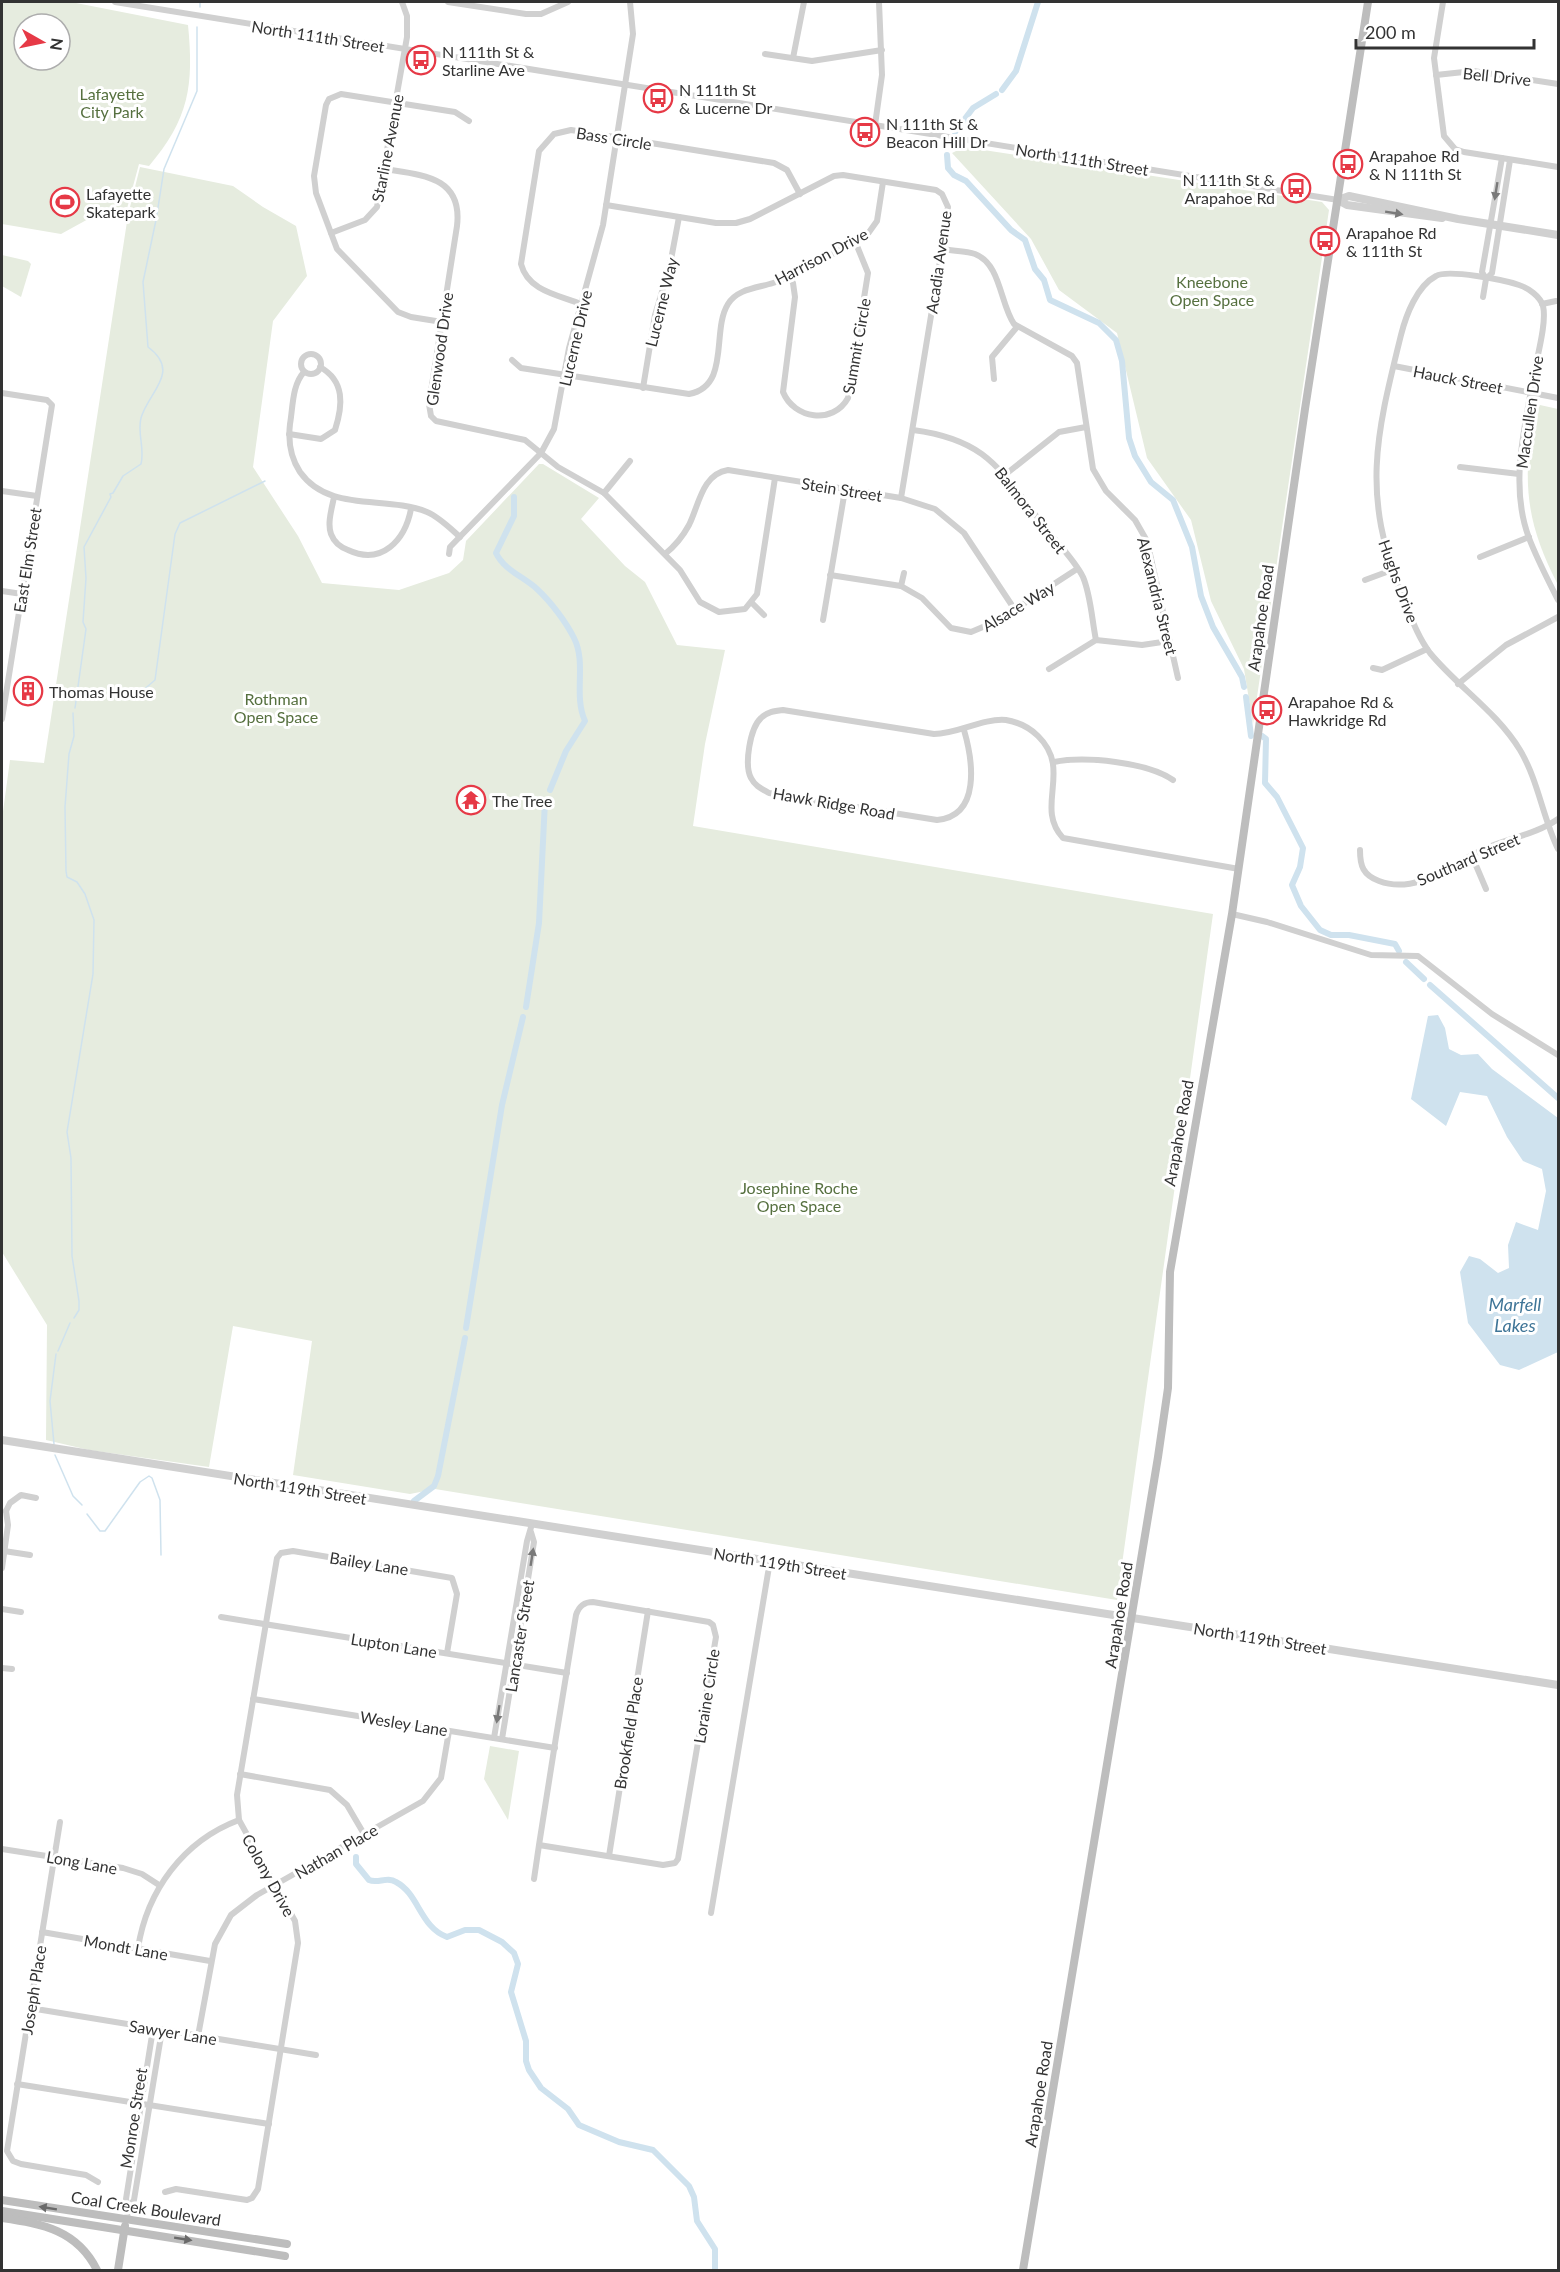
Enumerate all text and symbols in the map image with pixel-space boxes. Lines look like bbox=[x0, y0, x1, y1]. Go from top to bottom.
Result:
north arrow bbox=[12, 12, 72, 72]
scale bar bbox=[1356, 12, 1534, 50]
street label: North 111th Street bbox=[250, 16, 386, 56]
text: 200 m bbox=[1365, 21, 1416, 43]
text: N bbox=[47, 37, 68, 52]
place label: N 111th St & Starline Ave bbox=[442, 42, 535, 79]
bus stop icon: N 111th St & Starline Ave bbox=[405, 44, 437, 76]
street label: Bell Drive bbox=[1462, 63, 1532, 89]
place label: N 111th St & Lucerne Dr bbox=[679, 80, 772, 117]
bus stop icon: N 111th St & Lucerne Dr bbox=[642, 82, 674, 114]
park label: Lafayette City Park bbox=[79, 84, 145, 121]
street label: Starline Avenue bbox=[367, 93, 407, 203]
place label: N 111th St & Beacon Hill Dr bbox=[886, 114, 988, 151]
bus stop icon: N 111th St & Beacon Hill Dr bbox=[849, 116, 881, 148]
street label: Bass Circle bbox=[575, 123, 653, 153]
street label: North 111th Street bbox=[1014, 139, 1150, 179]
place label: Arapahoe Rd & N 111th St bbox=[1369, 146, 1462, 183]
bus stop icon: Arapahoe Rd & N 111th St bbox=[1332, 148, 1364, 180]
place label: N 111th St & Arapahoe Rd bbox=[1183, 170, 1276, 207]
bus stop icon: N 111th St & Arapahoe Rd bbox=[1280, 172, 1312, 204]
one-way arrow bbox=[1492, 182, 1501, 201]
place label: Lafayette Skatepark bbox=[86, 184, 156, 221]
sports icon: Lafayette Skatepark bbox=[49, 186, 81, 218]
street label: Acadia Avenue bbox=[921, 209, 955, 315]
one-way arrow bbox=[1385, 209, 1404, 218]
place label: Arapahoe Rd & 111th St bbox=[1346, 223, 1436, 260]
street label: Harrison Drive bbox=[771, 224, 871, 288]
bus stop icon: Arapahoe Rd & 111th St bbox=[1309, 225, 1341, 257]
street label: Lucerne Way bbox=[641, 255, 681, 349]
park label: Kneebone Open Space bbox=[1170, 272, 1254, 309]
street label: Lucerne Drive bbox=[555, 288, 595, 388]
street label: Glenwood Drive bbox=[422, 291, 456, 407]
street label: Summit Circle bbox=[838, 296, 874, 396]
street label: Maccullen Drive bbox=[1512, 354, 1546, 470]
street label: Hauck Street bbox=[1412, 361, 1505, 397]
street label: Balmora Street bbox=[991, 463, 1071, 557]
street label: Stein Street bbox=[800, 473, 884, 505]
street label: East Elm Street bbox=[9, 506, 45, 614]
street label: Alexandria Street bbox=[1134, 535, 1182, 657]
street label: Hughs Drive bbox=[1375, 537, 1423, 625]
street label: Arapahoe Road bbox=[1243, 563, 1277, 673]
street label: Alsace Way bbox=[978, 577, 1058, 635]
building icon: Thomas House bbox=[12, 675, 44, 707]
place label: Thomas House bbox=[49, 682, 154, 701]
park label: Rothman Open Space bbox=[234, 689, 318, 726]
place label: Arapahoe Rd & Hawkridge Rd bbox=[1288, 692, 1395, 729]
bus stop icon: Arapahoe Rd & Hawkridge Rd bbox=[1251, 694, 1283, 726]
street label: Hawk Ridge Road bbox=[771, 783, 897, 823]
temple icon: The Tree bbox=[455, 784, 487, 816]
place label: The Tree bbox=[492, 791, 552, 810]
street label: Southard Street bbox=[1414, 829, 1523, 889]
street label: Arapahoe Road bbox=[1159, 1078, 1197, 1188]
park label: Josephine Roche Open Space bbox=[740, 1178, 858, 1215]
water label: Marfell Lakes bbox=[1489, 1293, 1541, 1336]
street label: North 119th Street bbox=[232, 1468, 368, 1508]
street label: North 119th Street bbox=[712, 1543, 848, 1583]
street label: Bailey Lane bbox=[328, 1547, 410, 1579]
one-way arrow bbox=[528, 1547, 537, 1566]
street label: Arapahoe Road bbox=[1100, 1560, 1136, 1670]
street label: Lancaster Street bbox=[501, 1578, 537, 1694]
street label: North 119th Street bbox=[1192, 1618, 1328, 1658]
street label: Lupton Lane bbox=[350, 1629, 438, 1661]
street label: Loraine Circle bbox=[689, 1647, 723, 1745]
street label: Brookfield Place bbox=[610, 1675, 646, 1791]
one-way arrow bbox=[494, 1704, 503, 1723]
street label: Wesley Lane bbox=[359, 1707, 449, 1739]
street label: Nathan Place bbox=[291, 1820, 381, 1882]
street label: Colony Drive bbox=[239, 1830, 299, 1920]
street label: Long Lane bbox=[45, 1846, 119, 1878]
street label: Mondt Lane bbox=[83, 1930, 169, 1964]
street label: Joseph Place bbox=[17, 1944, 49, 2036]
street label: Sawyer Lane bbox=[128, 2016, 218, 2048]
street label: Arapahoe Road bbox=[1020, 2039, 1056, 2149]
street label: Monroe Street bbox=[116, 2066, 150, 2170]
street label: Coal Creek Boulevard bbox=[70, 2187, 222, 2229]
one-way arrow bbox=[38, 2203, 57, 2212]
one-way arrow bbox=[173, 2235, 192, 2244]

